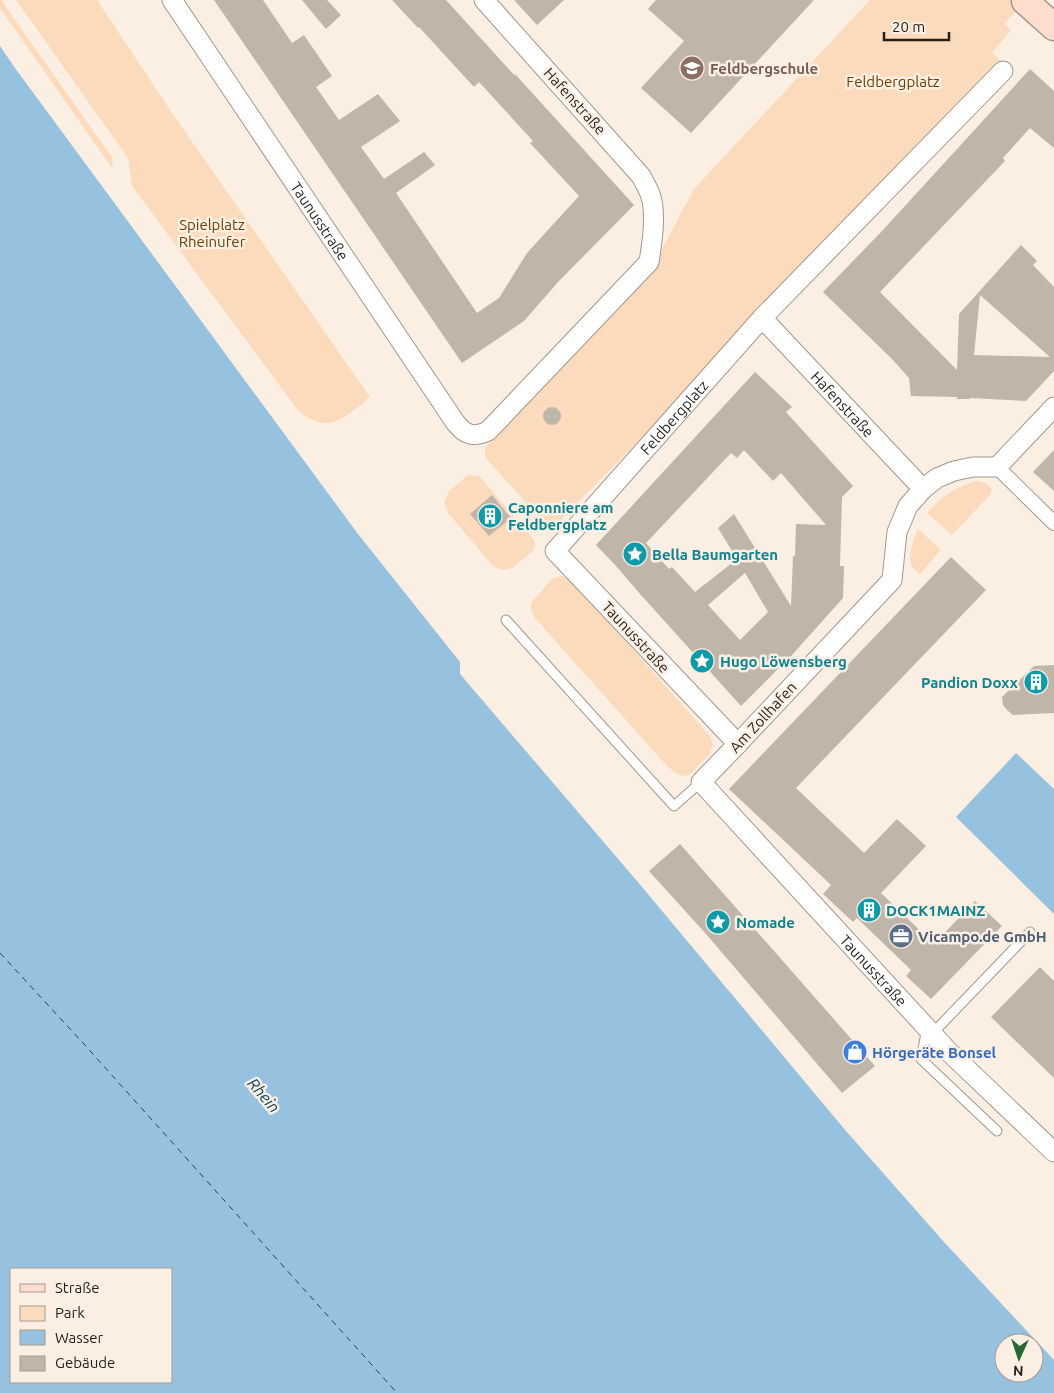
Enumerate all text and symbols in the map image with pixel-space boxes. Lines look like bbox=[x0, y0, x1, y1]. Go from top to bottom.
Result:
scale bar bbox=[884, 10, 949, 42]
text: 20 m bbox=[892, 18, 925, 35]
school or university icon: Feldbergschule bbox=[679, 55, 705, 81]
place label: Feldbergschule bbox=[710, 60, 818, 77]
street label: Hafenstraße bbox=[541, 64, 609, 138]
park label: Feldbergplatz bbox=[846, 73, 940, 90]
street label: Taunusstraße bbox=[288, 178, 353, 263]
park label: Spielplatz Rheinufer bbox=[179, 216, 246, 250]
street label: Hafenstraße bbox=[808, 368, 878, 440]
street label: Feldbergplatz bbox=[636, 376, 711, 458]
place label: Caponniere am Feldbergplatz bbox=[508, 499, 614, 533]
building icon: Caponniere am Feldbergplatz bbox=[477, 503, 503, 529]
place icon: Bella Baumgarten bbox=[622, 541, 648, 567]
place label: Bella Baumgarten bbox=[652, 546, 778, 563]
street label: Taunusstraße bbox=[599, 598, 673, 676]
place icon: Hugo Löwensberg bbox=[689, 648, 715, 674]
place label: Hugo Löwensberg bbox=[720, 653, 847, 670]
building icon: Pandion Doxx bbox=[1023, 669, 1049, 695]
place label: Pandion Doxx bbox=[921, 674, 1018, 691]
street label: Am Zollhafen bbox=[726, 678, 800, 756]
building icon: DOCK1MAINZ bbox=[856, 897, 882, 923]
place label: DOCK1MAINZ bbox=[886, 902, 985, 919]
place icon: Nomade bbox=[705, 909, 731, 935]
place label: Nomade bbox=[736, 914, 795, 931]
office icon: Vicampo.de GmbH bbox=[888, 923, 914, 949]
place label: Vicampo.de GmbH bbox=[918, 928, 1047, 945]
street label: Taunusstraße bbox=[837, 931, 911, 1009]
shop icon: Hörgeräte Bonsel bbox=[842, 1039, 868, 1065]
place label: Hörgeräte Bonsel bbox=[872, 1044, 997, 1061]
water label: Rhein bbox=[244, 1074, 284, 1116]
legend bbox=[10, 1268, 172, 1383]
text: Straße bbox=[55, 1279, 99, 1296]
text: Park bbox=[55, 1304, 85, 1321]
text: Wasser bbox=[55, 1329, 104, 1346]
north arrow bbox=[994, 1333, 1044, 1383]
text: Gebäude bbox=[55, 1354, 115, 1371]
text: N bbox=[1013, 1363, 1024, 1379]

